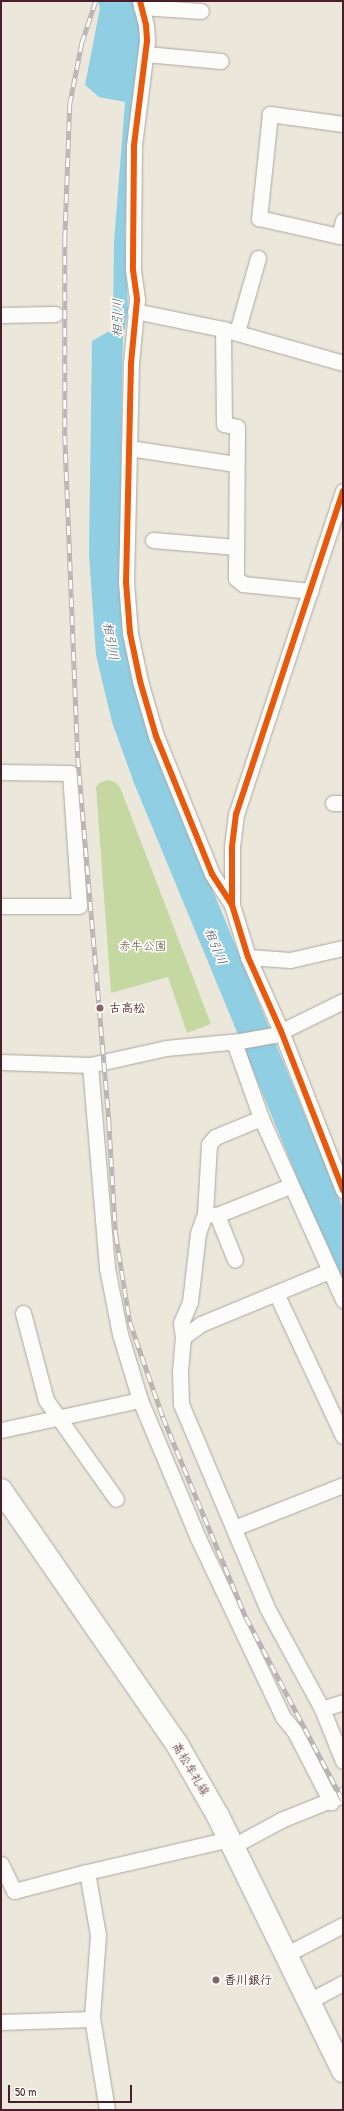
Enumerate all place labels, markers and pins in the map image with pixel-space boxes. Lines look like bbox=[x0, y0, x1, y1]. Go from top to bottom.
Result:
place label: 古高松 bbox=[109, 1001, 145, 1015]
marker: 古高松 bbox=[94, 1002, 106, 1014]
place label: 香川銀行 bbox=[224, 1973, 272, 1987]
marker: 香川銀行 bbox=[211, 1975, 221, 1985]

